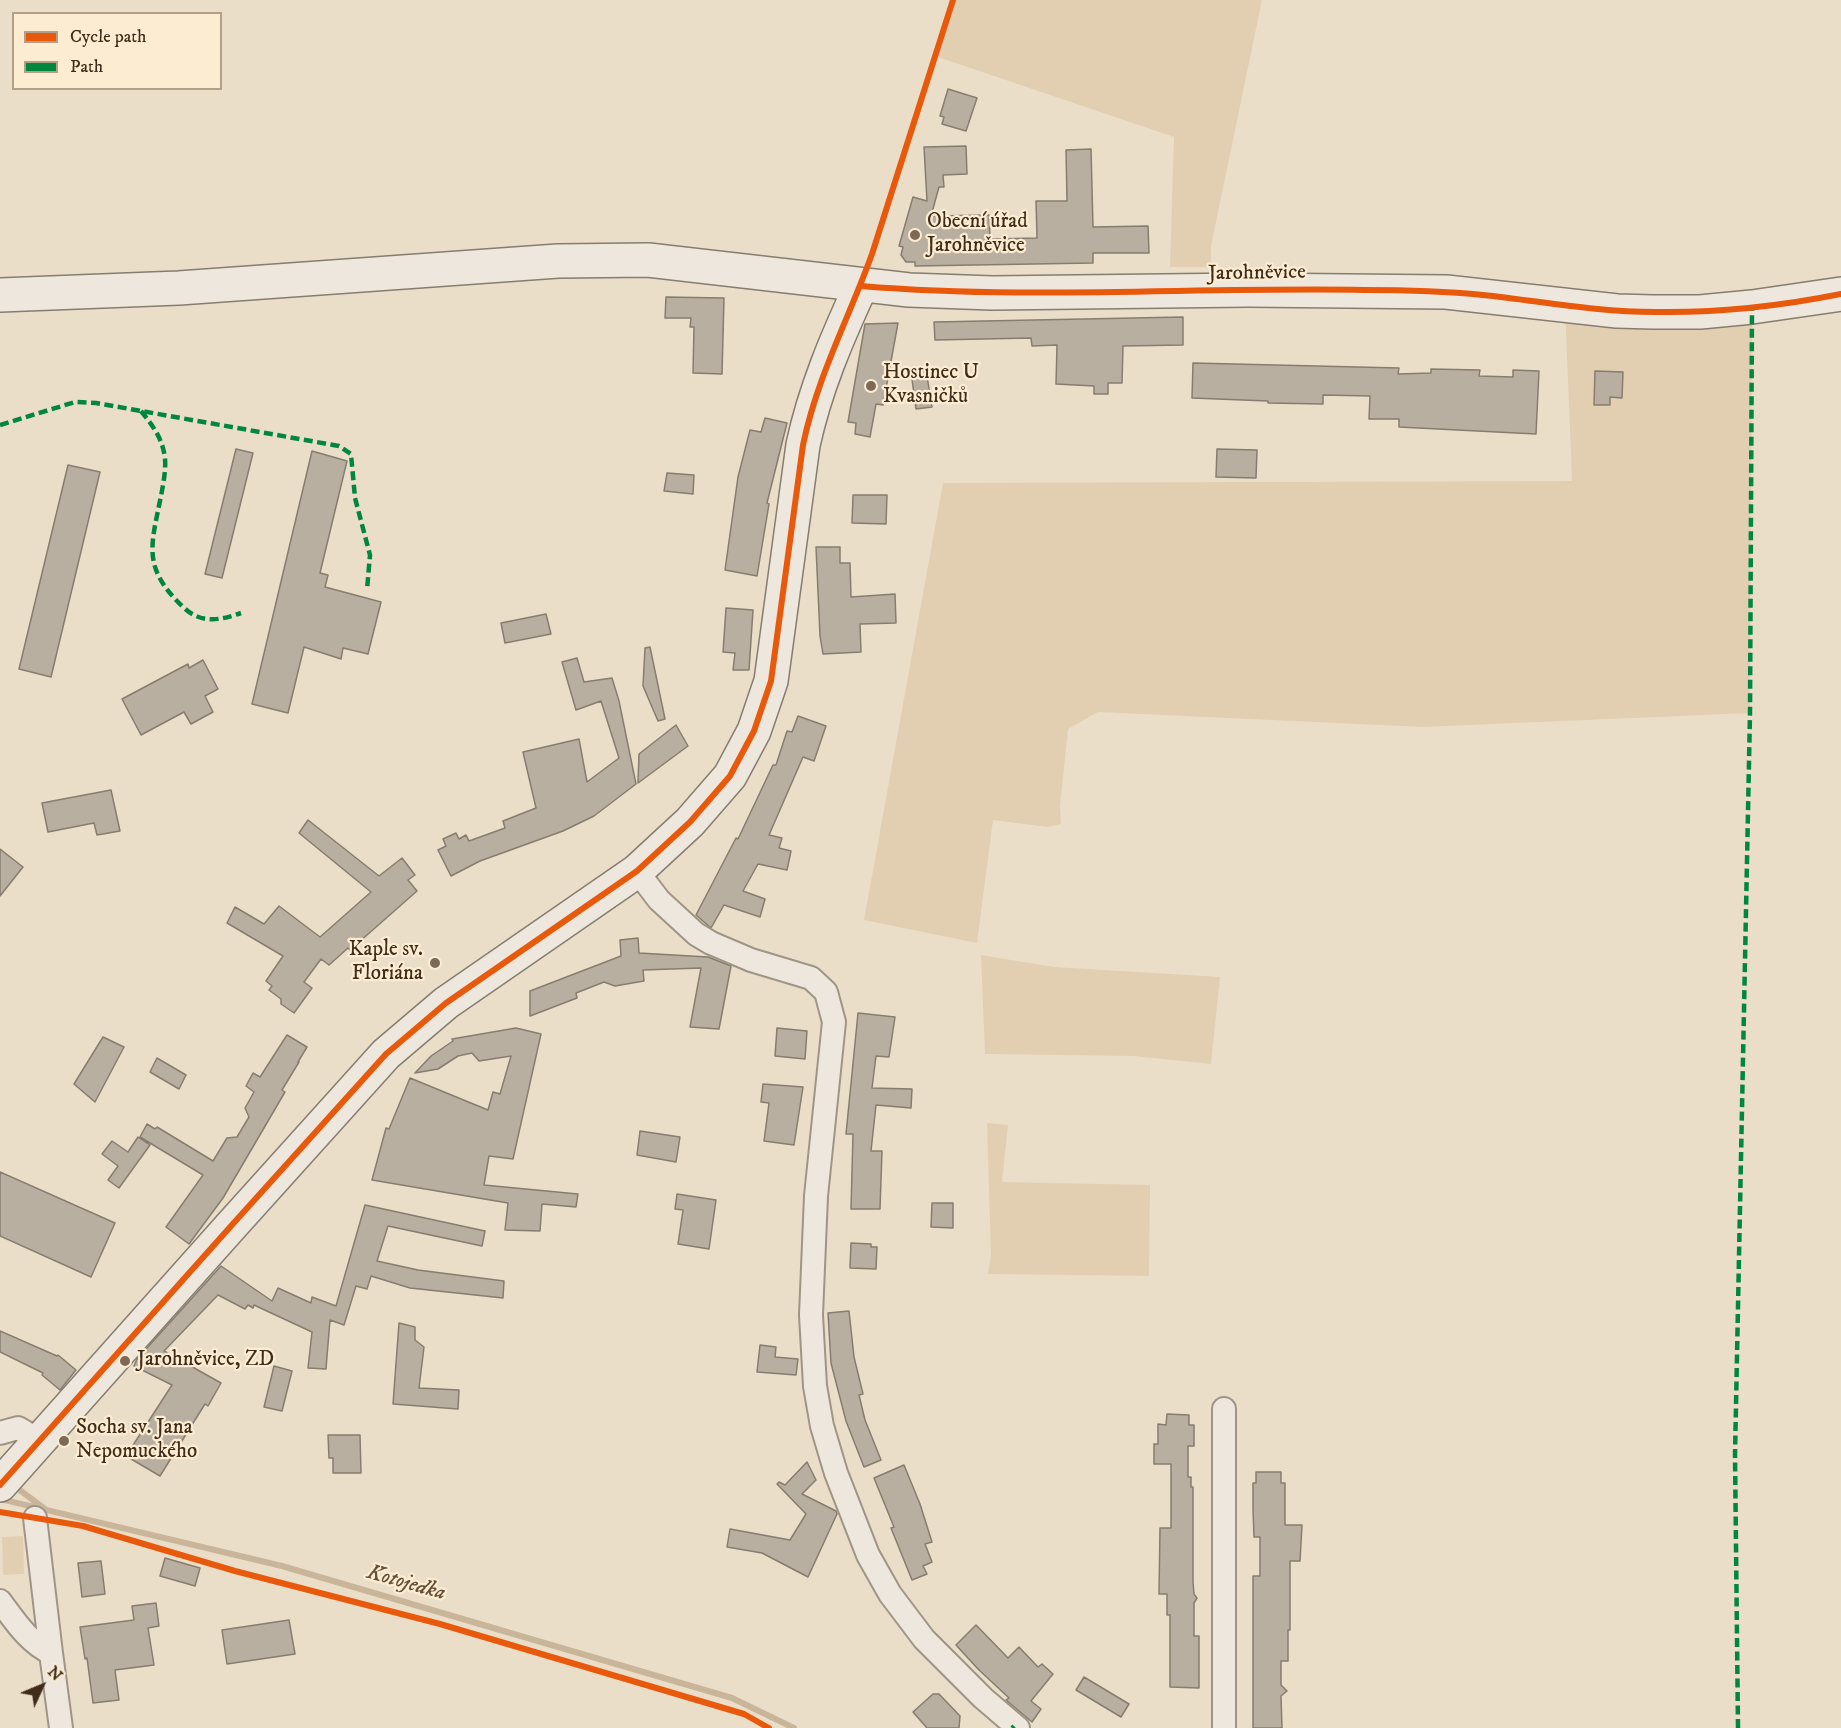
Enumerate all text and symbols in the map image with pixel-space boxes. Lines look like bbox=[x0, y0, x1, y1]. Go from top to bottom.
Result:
legend bbox=[12, 12, 222, 90]
text: Cycle path bbox=[70, 26, 147, 48]
text: Path bbox=[70, 56, 103, 78]
place label: Obecní úřad Jarohněvice bbox=[927, 210, 1028, 260]
marker: Obecní úřad Jarohněvice bbox=[908, 228, 922, 242]
street label: Jarohněvice bbox=[1208, 261, 1306, 287]
place label: Hostinec U Kvasničků bbox=[883, 361, 979, 411]
marker: Hostinec U Kvasničků bbox=[864, 379, 878, 393]
place label: Kaple sv. Floriána bbox=[349, 938, 423, 988]
marker: Kaple sv. Floriána bbox=[428, 956, 442, 970]
place label: Jarohněvice, ZD bbox=[137, 1348, 274, 1374]
marker: Jarohněvice, ZD bbox=[118, 1354, 132, 1368]
place label: Socha sv. Jana Nepomuckého bbox=[76, 1416, 197, 1466]
marker: Socha sv. Jana Nepomuckého bbox=[57, 1434, 71, 1448]
water label: Kotojedka bbox=[364, 1560, 448, 1608]
north arrow bbox=[12, 1656, 72, 1716]
text: N bbox=[43, 1662, 67, 1685]

